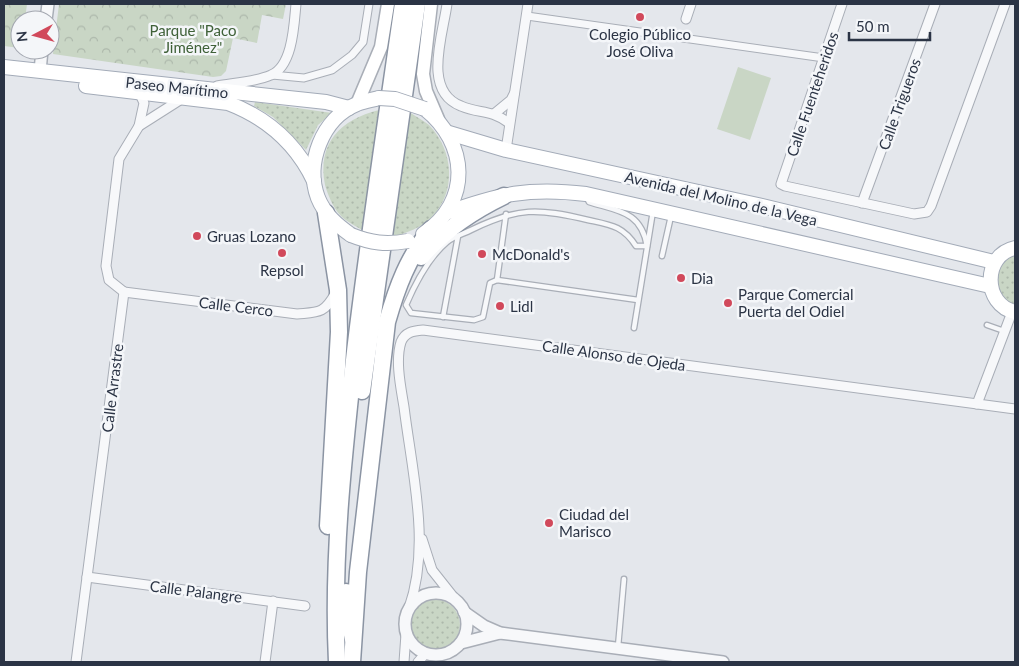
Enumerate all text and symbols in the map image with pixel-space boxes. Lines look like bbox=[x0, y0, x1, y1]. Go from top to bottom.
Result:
north arrow bbox=[10, 10, 60, 60]
scale bar bbox=[849, 10, 930, 42]
marker: Colegio Público José Oliva bbox=[634, 11, 646, 23]
text: 50 m bbox=[856, 17, 890, 35]
park label: Parque "Paco Jiménez" bbox=[149, 21, 237, 56]
place label: Colegio Público José Oliva bbox=[589, 25, 691, 60]
street label: Calle Fuenteheridos bbox=[782, 29, 842, 159]
text: N bbox=[13, 30, 31, 43]
street label: Calle Trigueros bbox=[874, 56, 924, 152]
street label: Paseo Marítimo bbox=[125, 73, 229, 101]
street label: Avenida del Molino de la Vega bbox=[623, 167, 819, 229]
place label: Gruas Lozano bbox=[207, 227, 296, 245]
marker: Gruas Lozano bbox=[191, 230, 203, 242]
place label: McDonald's bbox=[492, 245, 570, 263]
marker: Repsol bbox=[276, 247, 288, 259]
marker: McDonald's bbox=[476, 248, 488, 260]
place label: Repsol bbox=[260, 261, 304, 279]
place label: Dia bbox=[691, 269, 713, 287]
marker: Dia bbox=[675, 272, 687, 284]
place label: Parque Comercial Puerta del Odiel bbox=[738, 285, 853, 320]
street label: Calle Cerco bbox=[198, 293, 274, 319]
place label: Lidl bbox=[510, 297, 533, 315]
marker: Parque Comercial Puerta del Odiel bbox=[722, 297, 734, 309]
marker: Lidl bbox=[494, 300, 506, 312]
street label: Calle Alonso de Ojeda bbox=[541, 336, 687, 374]
street label: Calle Arrastre bbox=[98, 343, 126, 433]
place label: Ciudad del Marisco bbox=[559, 505, 629, 540]
marker: Ciudad del Marisco bbox=[543, 517, 555, 529]
street label: Calle Palangre bbox=[149, 576, 243, 606]

